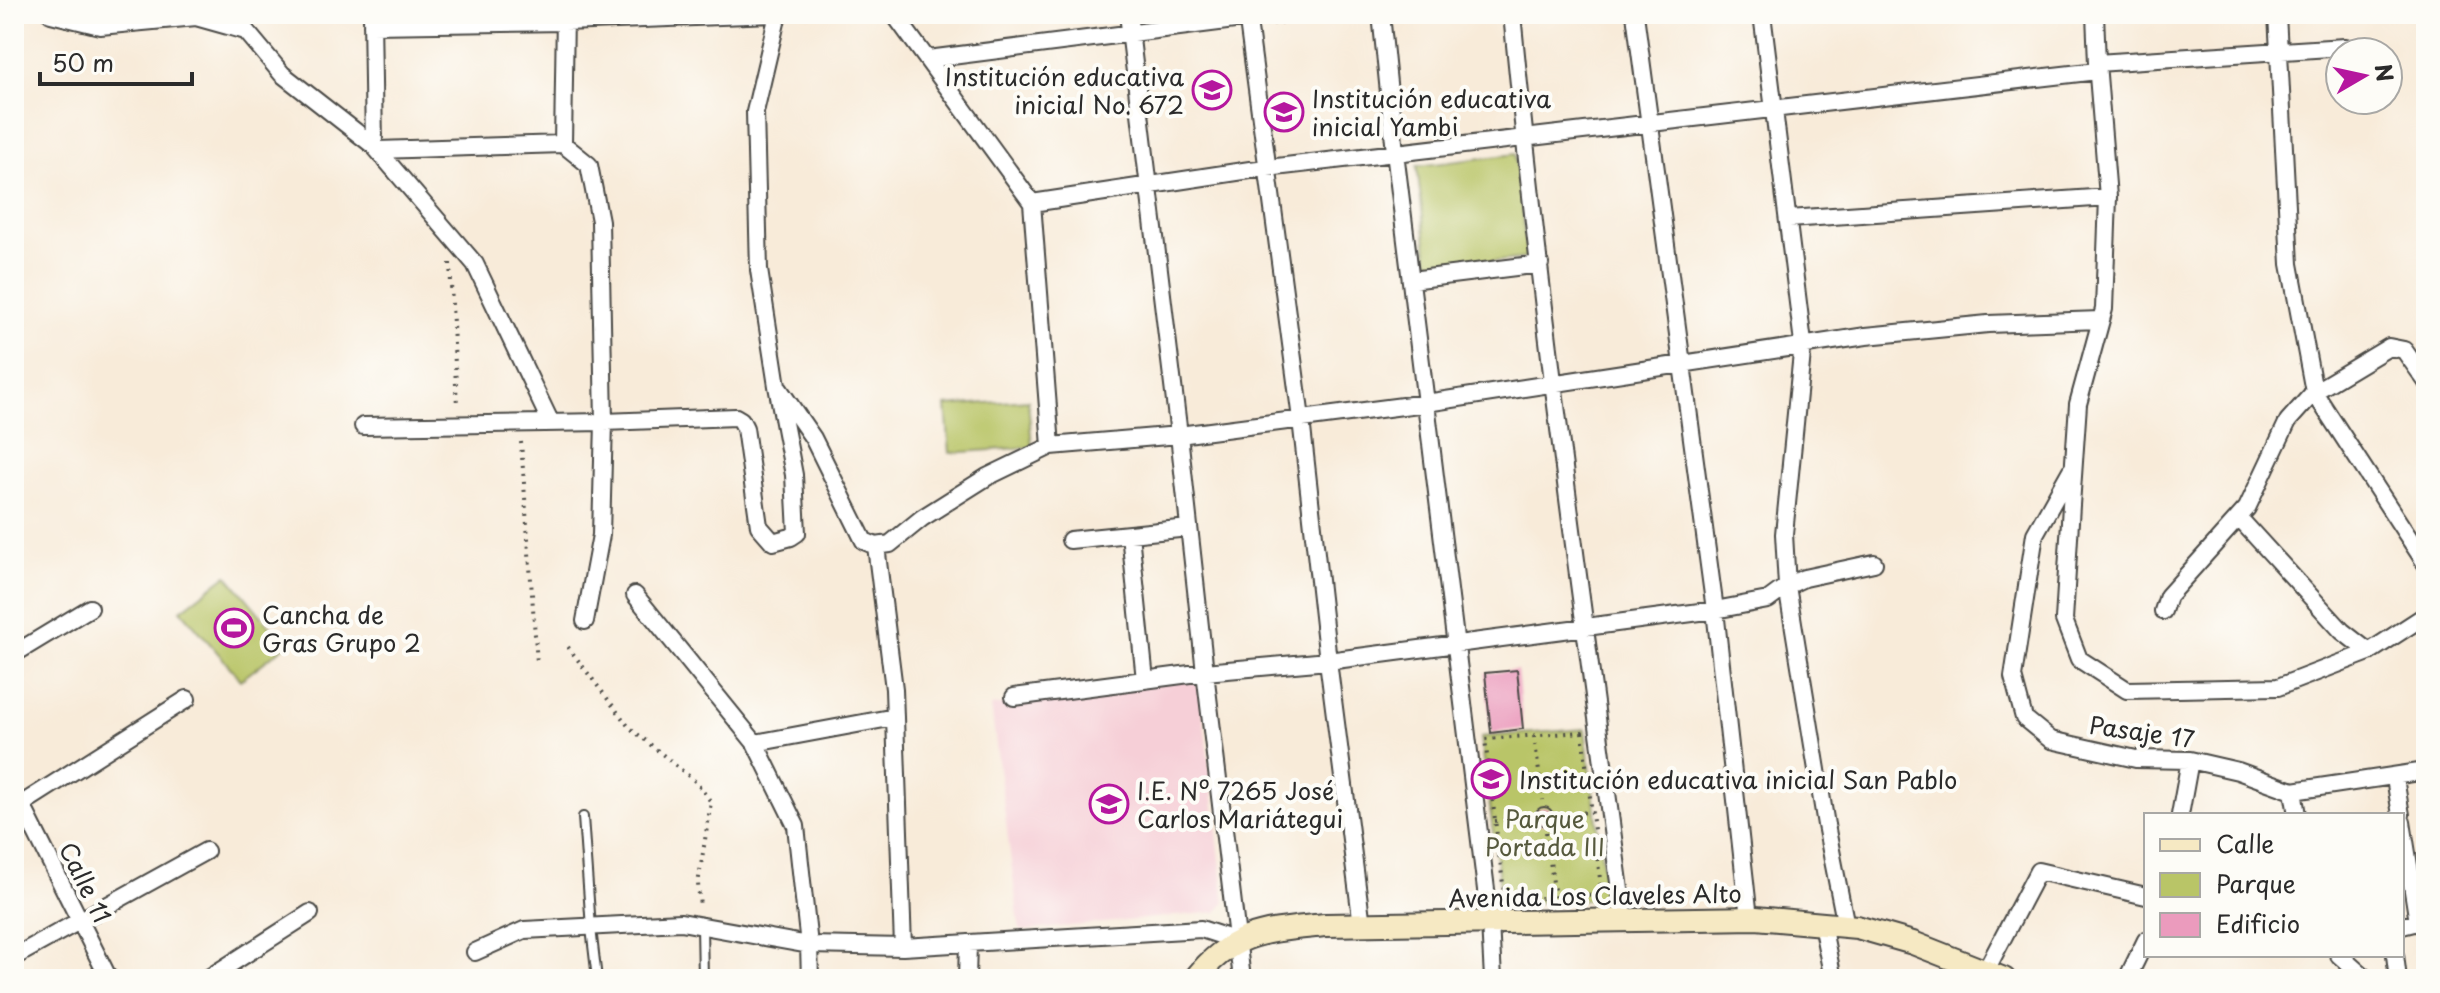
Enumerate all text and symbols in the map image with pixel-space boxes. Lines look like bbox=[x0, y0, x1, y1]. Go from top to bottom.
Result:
scale bar bbox=[40, 36, 192, 86]
north arrow bbox=[2324, 36, 2404, 116]
text: 50 m bbox=[52, 44, 114, 80]
place label: Institución educativa inicial No. 672 bbox=[945, 58, 1184, 122]
text: N bbox=[2368, 61, 2403, 84]
school or university icon: Institución educativa inicial No. 672 bbox=[1191, 69, 1233, 111]
place label: Institución educativa inicial Yambi bbox=[1312, 80, 1551, 144]
school or university icon: Institución educativa inicial Yambi bbox=[1263, 91, 1305, 133]
place label: Cancha de Gras Grupo 2 bbox=[262, 596, 421, 660]
sports icon: Cancha de Gras Grupo 2 bbox=[213, 607, 255, 649]
street label: Pasaje 17 bbox=[2087, 706, 2197, 756]
school or university icon: Institución educativa inicial San Pablo bbox=[1470, 758, 1512, 800]
place label: Institución educativa inicial San Pablo bbox=[1519, 761, 1957, 797]
place label: I.E. Nº 7265 José Carlos Mariátegui bbox=[1137, 772, 1343, 836]
school or university icon: I.E. Nº 7265 José Carlos Mariátegui bbox=[1088, 783, 1130, 825]
park label: Parque Portada III bbox=[1485, 800, 1605, 864]
legend bbox=[2144, 813, 2404, 957]
text: Calle bbox=[2216, 825, 2274, 861]
street label: Calle 11 bbox=[51, 835, 121, 929]
text: Parque bbox=[2216, 865, 2296, 901]
street label: Avenida Los Claveles Alto bbox=[1448, 874, 1742, 916]
text: Edificio bbox=[2216, 905, 2300, 941]

